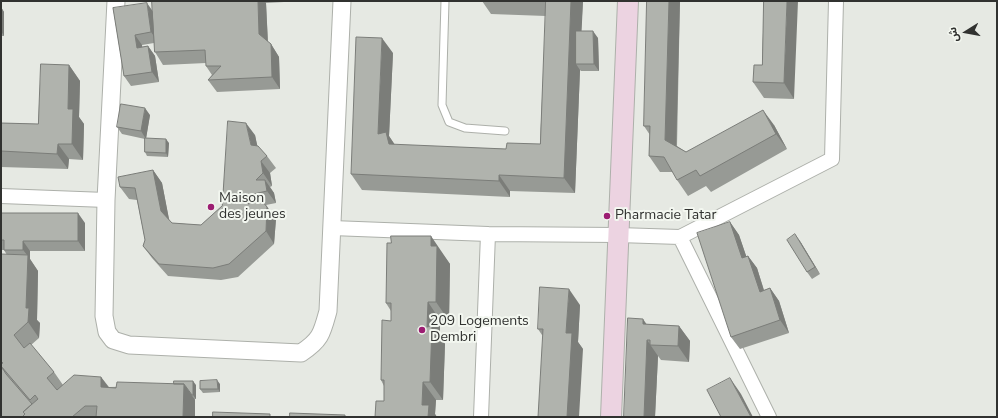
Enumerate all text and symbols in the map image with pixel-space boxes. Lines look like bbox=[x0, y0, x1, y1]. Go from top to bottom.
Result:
north arrow bbox=[946, 12, 986, 52]
text: ش bbox=[945, 26, 963, 43]
place label: Maison des jeunes bbox=[219, 191, 286, 224]
marker: Maison des jeunes bbox=[206, 202, 216, 212]
place label: Pharmacie Tatar bbox=[615, 208, 717, 224]
marker: Pharmacie Tatar bbox=[602, 211, 612, 221]
place label: 209 Logements Dembri bbox=[430, 314, 529, 346]
marker: 209 Logements Dembri bbox=[417, 325, 427, 335]

